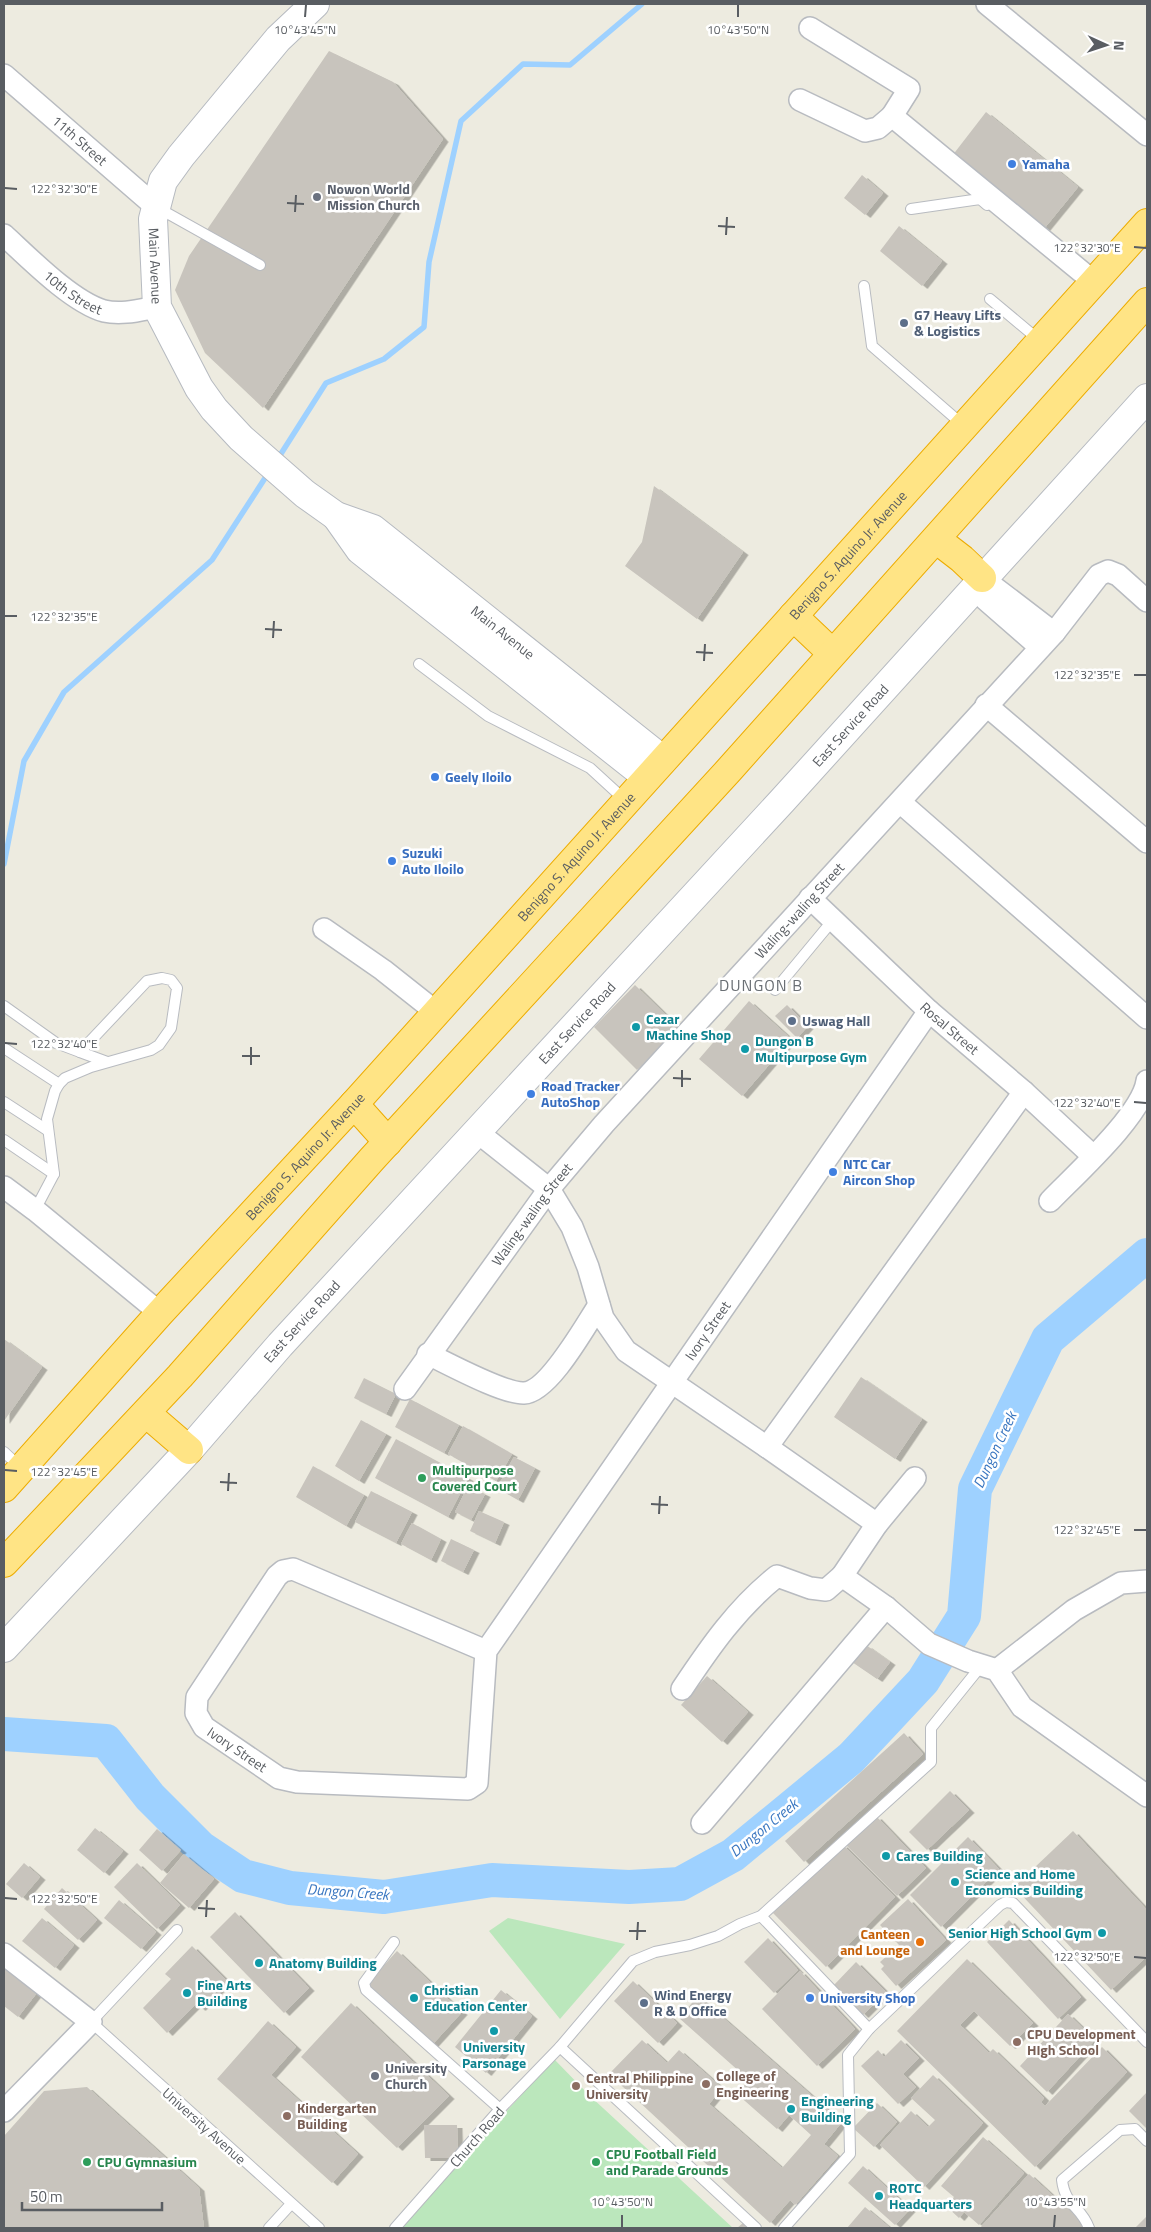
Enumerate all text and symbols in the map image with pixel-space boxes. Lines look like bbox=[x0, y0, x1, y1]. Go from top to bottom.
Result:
text: 10°43'45"N bbox=[274, 20, 336, 39]
text: 10°43'50"N bbox=[707, 20, 769, 39]
north arrow bbox=[1081, 20, 1131, 70]
text: N bbox=[1109, 40, 1130, 51]
street label: 11th Street bbox=[48, 110, 112, 170]
place label: Yamaha bbox=[1022, 153, 1070, 174]
marker: Yamaha bbox=[1006, 158, 1018, 170]
place label: Nowon World Mission Church bbox=[327, 178, 420, 215]
text: 122°32'30"E bbox=[30, 179, 98, 198]
marker: Nowon World Mission Church bbox=[311, 191, 323, 203]
street label: Main Avenue bbox=[143, 227, 168, 305]
text: 122°32'30"E bbox=[1053, 238, 1121, 257]
street label: 10th Street bbox=[39, 265, 105, 320]
place label: G7 Heavy Lifts & Logistics bbox=[914, 304, 1001, 341]
marker: G7 Heavy Lifts & Logistics bbox=[898, 317, 910, 329]
street label: Benigno S. Aquino Jr. Avenue bbox=[784, 486, 911, 624]
street label: Main Avenue bbox=[467, 600, 540, 664]
text: 122°32'35"E bbox=[30, 607, 98, 626]
text: 122°32'35"E bbox=[1053, 665, 1121, 684]
street label: East Service Road bbox=[807, 679, 893, 771]
place label: Geely Iloilo bbox=[445, 766, 512, 787]
marker: Geely Iloilo bbox=[429, 771, 441, 783]
street label: Benigno S. Aquino Jr. Avenue bbox=[512, 787, 640, 926]
place label: Suzuki Auto Iloilo bbox=[402, 842, 464, 879]
marker: Suzuki Auto Iloilo bbox=[386, 855, 398, 867]
street label: Waling-waling Street bbox=[750, 857, 849, 963]
district label: DUNGON B bbox=[719, 973, 803, 997]
street label: East Service Road bbox=[533, 977, 620, 1068]
street label: Rosal Street bbox=[916, 997, 984, 1059]
place label: Cezar Machine Shop bbox=[646, 1008, 732, 1045]
place label: Uswag Hall bbox=[802, 1010, 870, 1031]
marker: Uswag Hall bbox=[786, 1015, 798, 1027]
marker: Cezar Machine Shop bbox=[630, 1021, 642, 1033]
place label: Dungon B Multipurpose Gym bbox=[755, 1030, 867, 1067]
text: 122°32'40"E bbox=[30, 1034, 98, 1053]
marker: Dungon B Multipurpose Gym bbox=[739, 1043, 751, 1055]
place label: Road Tracker AutoShop bbox=[541, 1075, 620, 1112]
street label: Benigno S. Aquino Jr. Avenue bbox=[240, 1088, 370, 1225]
marker: Road Tracker AutoShop bbox=[525, 1088, 537, 1100]
text: 122°32'40"E bbox=[1053, 1093, 1121, 1112]
place label: NTC Car Aircon Shop bbox=[843, 1153, 916, 1190]
street label: Waling-waling Street bbox=[486, 1158, 577, 1270]
marker: NTC Car Aircon Shop bbox=[827, 1166, 839, 1178]
street label: East Service Road bbox=[258, 1275, 345, 1367]
street label: Ivory Street bbox=[679, 1296, 735, 1364]
water label: Dungon Creek bbox=[967, 1406, 1023, 1492]
place label: Multipurpose Covered Court bbox=[432, 1459, 517, 1496]
text: 122°32'45"E bbox=[30, 1462, 98, 1481]
marker: Multipurpose Covered Court bbox=[416, 1472, 428, 1484]
text: 122°32'45"E bbox=[1053, 1520, 1121, 1539]
street label: Ivory Street bbox=[203, 1721, 272, 1777]
water label: Dungon Creek bbox=[725, 1791, 805, 1862]
place label: Cares Building bbox=[896, 1845, 983, 1866]
marker: Cares Building bbox=[880, 1850, 892, 1862]
place label: Science and Home Economics Building bbox=[965, 1863, 1083, 1900]
marker: Science and Home Economics Building bbox=[949, 1876, 961, 1888]
water label: Dungon Creek bbox=[306, 1877, 392, 1906]
text: 122°32'50"E bbox=[30, 1889, 98, 1908]
place label: Senior High School Gym bbox=[948, 1922, 1092, 1943]
place label: Canteen and Lounge bbox=[840, 1923, 910, 1960]
marker: Senior High School Gym bbox=[1096, 1927, 1108, 1939]
marker: Canteen and Lounge bbox=[914, 1936, 926, 1948]
text: 122°32'50"E bbox=[1053, 1947, 1121, 1966]
place label: Anatomy Building bbox=[269, 1952, 377, 1973]
marker: Anatomy Building bbox=[253, 1957, 265, 1969]
place label: Fine Arts Building bbox=[197, 1974, 252, 2011]
place label: Christian Education Center bbox=[424, 1979, 527, 2016]
place label: Wind Energy R & D Office bbox=[654, 1984, 731, 2021]
marker: Fine Arts Building bbox=[181, 1987, 193, 1999]
place label: University Shop bbox=[820, 1987, 916, 2008]
marker: Christian Education Center bbox=[408, 1992, 420, 2004]
marker: University Shop bbox=[804, 1992, 816, 2004]
marker: Wind Energy R & D Office bbox=[638, 1997, 650, 2009]
place label: CPU Development HIgh School bbox=[1027, 2023, 1136, 2060]
marker: University Parsonage bbox=[488, 2025, 500, 2037]
place label: University Parsonage bbox=[462, 2036, 526, 2073]
marker: CPU Development HIgh School bbox=[1011, 2036, 1023, 2048]
place label: University Church bbox=[385, 2057, 447, 2094]
place label: College of Engineering bbox=[716, 2065, 789, 2102]
place label: Central Philippine University bbox=[586, 2067, 693, 2104]
marker: University Church bbox=[369, 2070, 381, 2082]
marker: College of Engineering bbox=[700, 2078, 712, 2090]
marker: Central Philippine University bbox=[570, 2080, 582, 2092]
street label: University Avenue bbox=[158, 2082, 251, 2169]
place label: Engineering Building bbox=[801, 2090, 874, 2127]
place label: Kindergarten Building bbox=[297, 2097, 377, 2134]
street label: Church Road bbox=[444, 2102, 509, 2172]
marker: Engineering Building bbox=[785, 2103, 797, 2115]
marker: Kindergarten Building bbox=[281, 2110, 293, 2122]
place label: CPU Football Field and Parade Grounds bbox=[606, 2143, 729, 2180]
place label: CPU Gymnasium bbox=[97, 2151, 197, 2172]
marker: CPU Gymnasium bbox=[81, 2156, 93, 2168]
marker: CPU Football Field and Parade Grounds bbox=[590, 2156, 602, 2168]
place label: ROTC Headquarters bbox=[889, 2177, 973, 2214]
scale bar bbox=[22, 2180, 162, 2212]
text: 50 m bbox=[30, 2185, 63, 2208]
marker: ROTC Headquarters bbox=[873, 2190, 885, 2202]
text: 10°43'50"N bbox=[591, 2192, 653, 2211]
text: 10°43'55"N bbox=[1024, 2192, 1086, 2211]

